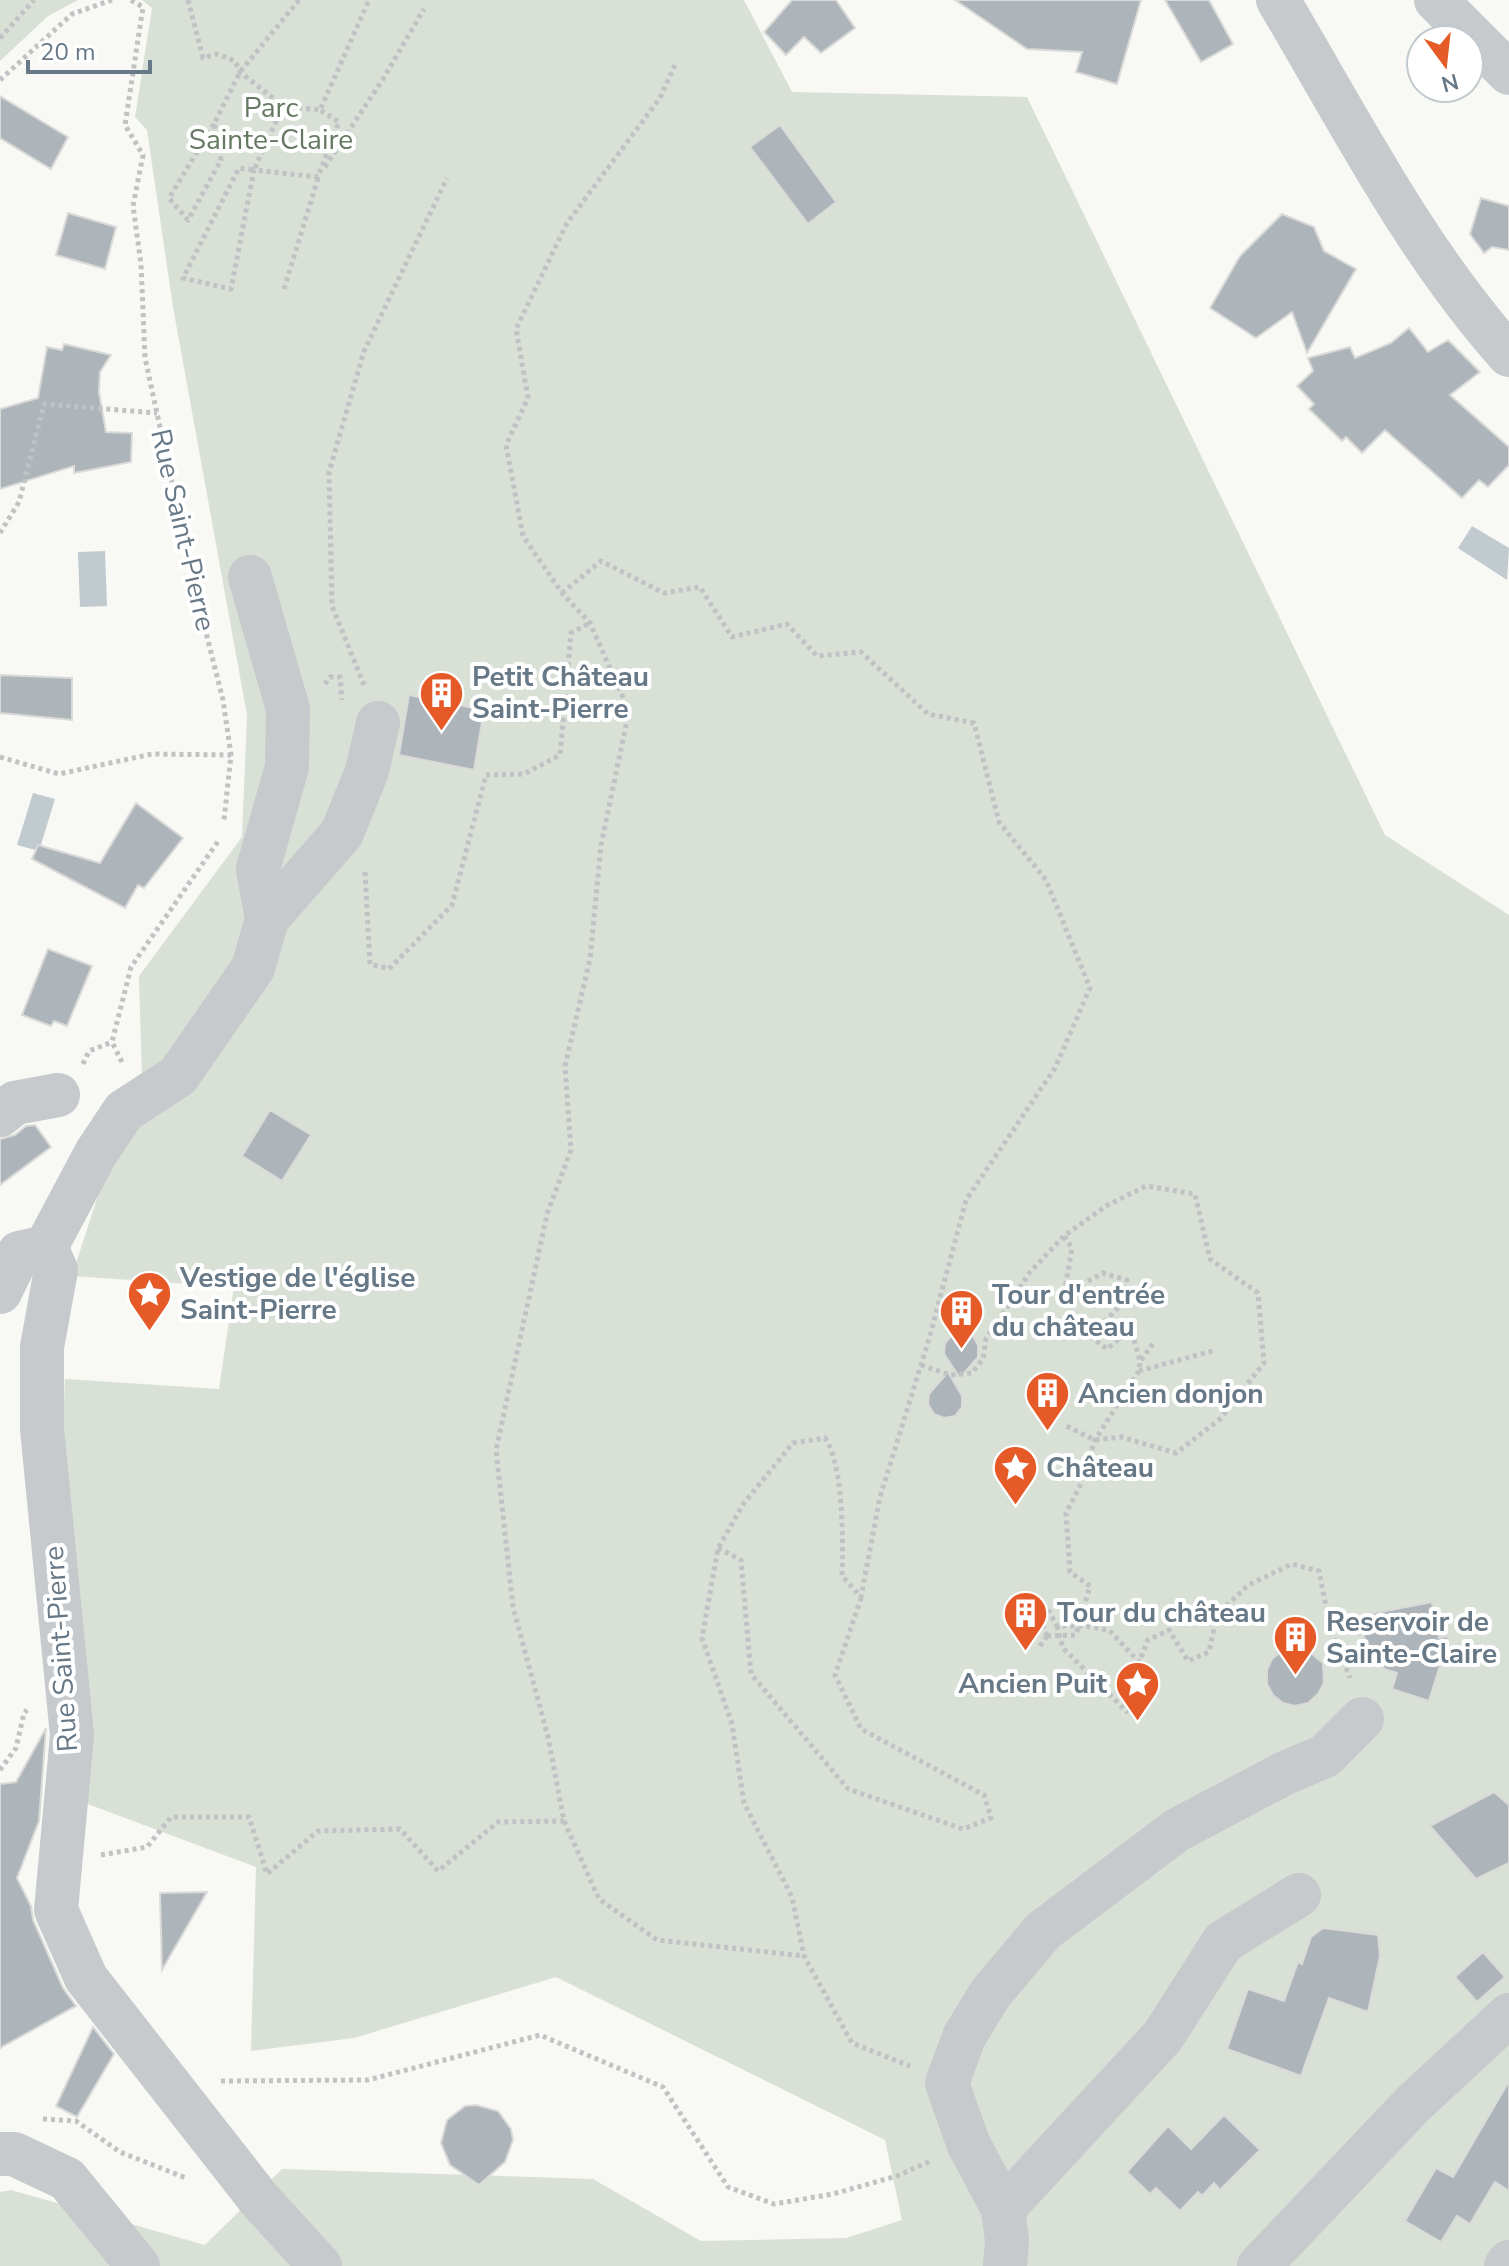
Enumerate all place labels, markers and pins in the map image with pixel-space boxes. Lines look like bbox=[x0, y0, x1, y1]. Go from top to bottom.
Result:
place label: Petit Château Saint-Pierre bbox=[472, 658, 649, 728]
building icon: Petit Château Saint-Pierre bbox=[417, 669, 465, 732]
place label: Vestige de l'église Saint-Pierre bbox=[179, 1259, 415, 1329]
place icon: Vestige de l'église Saint-Pierre bbox=[125, 1270, 173, 1333]
place label: Tour d'entrée du château bbox=[992, 1276, 1165, 1346]
building icon: Tour d'entrée du château bbox=[937, 1287, 985, 1350]
building icon: Ancien donjon bbox=[1023, 1370, 1071, 1433]
place label: Ancien donjon bbox=[1078, 1375, 1264, 1413]
place icon: Château bbox=[991, 1444, 1039, 1507]
place label: Château bbox=[1046, 1449, 1154, 1487]
building icon: Tour du château bbox=[1002, 1589, 1050, 1652]
place label: Tour du château bbox=[1057, 1594, 1266, 1632]
place label: Reservoir de Sainte-Claire bbox=[1326, 1603, 1497, 1673]
building icon: Reservoir de Sainte-Claire bbox=[1271, 1614, 1319, 1677]
place icon: Ancien Puit bbox=[1114, 1660, 1162, 1723]
place label: Ancien Puit bbox=[958, 1665, 1107, 1703]

